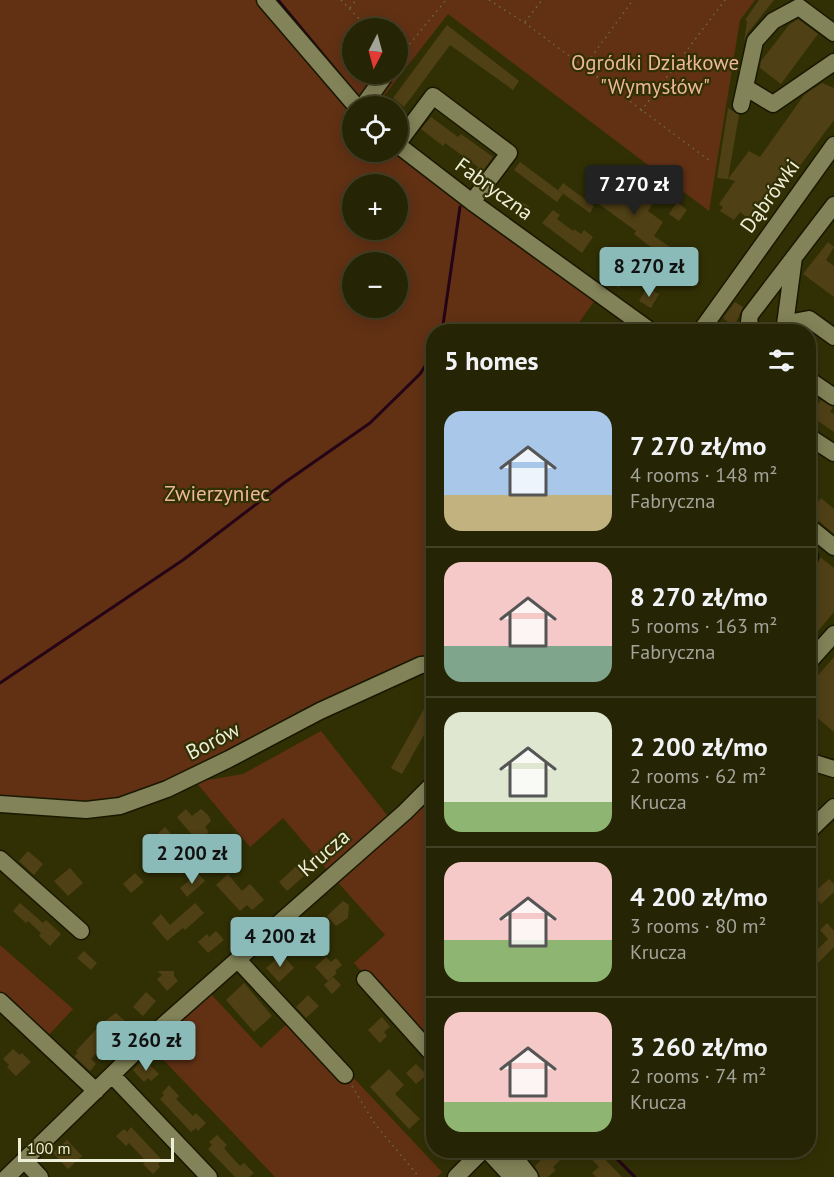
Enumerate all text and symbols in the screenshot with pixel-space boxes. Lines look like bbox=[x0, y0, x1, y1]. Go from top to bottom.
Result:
north arrow bbox=[342, 18, 408, 84]
map controls bbox=[342, 18, 408, 318]
park label: Ogródki Działkowe "Wymysłów" bbox=[571, 49, 739, 100]
button: locate bbox=[342, 96, 408, 162]
street label: Fabryczna bbox=[450, 151, 539, 226]
street label: Dąbrówki bbox=[734, 153, 805, 238]
pin: 7 270 zł bbox=[572, 165, 696, 216]
text: 7 270 zł bbox=[599, 171, 669, 197]
button: + bbox=[342, 174, 408, 240]
pin: 8 270 zł bbox=[587, 247, 711, 298]
button: − bbox=[342, 252, 408, 318]
text: 8 270 zł bbox=[613, 253, 685, 279]
text: 5 homes bbox=[444, 344, 539, 377]
icon: filters bbox=[765, 344, 798, 377]
text: 7 270 zł/mo bbox=[630, 429, 766, 462]
icon: home bbox=[492, 435, 564, 507]
text: 4 rooms · 148 m² bbox=[630, 462, 777, 488]
park label: Zwierzyniec bbox=[164, 480, 270, 507]
text: Fabryczna bbox=[630, 488, 715, 514]
text: 8 270 zł/mo bbox=[630, 580, 768, 613]
icon: home bbox=[492, 586, 564, 658]
text: 5 rooms · 163 m² bbox=[630, 613, 777, 639]
text: Fabryczna bbox=[630, 639, 715, 665]
street label: Borów bbox=[181, 715, 245, 766]
text: 2 200 zł/mo bbox=[630, 730, 768, 763]
icon: home bbox=[492, 736, 564, 808]
text: 2 rooms · 62 m² bbox=[630, 763, 766, 789]
text: Krucza bbox=[630, 789, 687, 815]
street label: Krucza bbox=[292, 823, 355, 882]
pin: 2 200 zł bbox=[130, 834, 254, 885]
text: 2 200 zł bbox=[156, 840, 228, 866]
text: 4 200 zł/mo bbox=[630, 880, 768, 913]
icon: home bbox=[492, 886, 564, 958]
text: 3 rooms · 80 m² bbox=[630, 913, 766, 939]
pin: 4 200 zł bbox=[218, 917, 342, 968]
text: 4 200 zł bbox=[244, 923, 316, 949]
text: Krucza bbox=[630, 939, 687, 965]
pin: 3 260 zł bbox=[84, 1021, 208, 1072]
text: 3 260 zł bbox=[110, 1027, 182, 1053]
text: 3 260 zł/mo bbox=[630, 1030, 768, 1063]
icon: home bbox=[492, 1036, 564, 1108]
text: 2 rooms · 74 m² bbox=[630, 1063, 766, 1089]
text: Krucza bbox=[630, 1089, 687, 1115]
scale bar bbox=[18, 1135, 174, 1162]
text: 100 m bbox=[27, 1138, 70, 1158]

